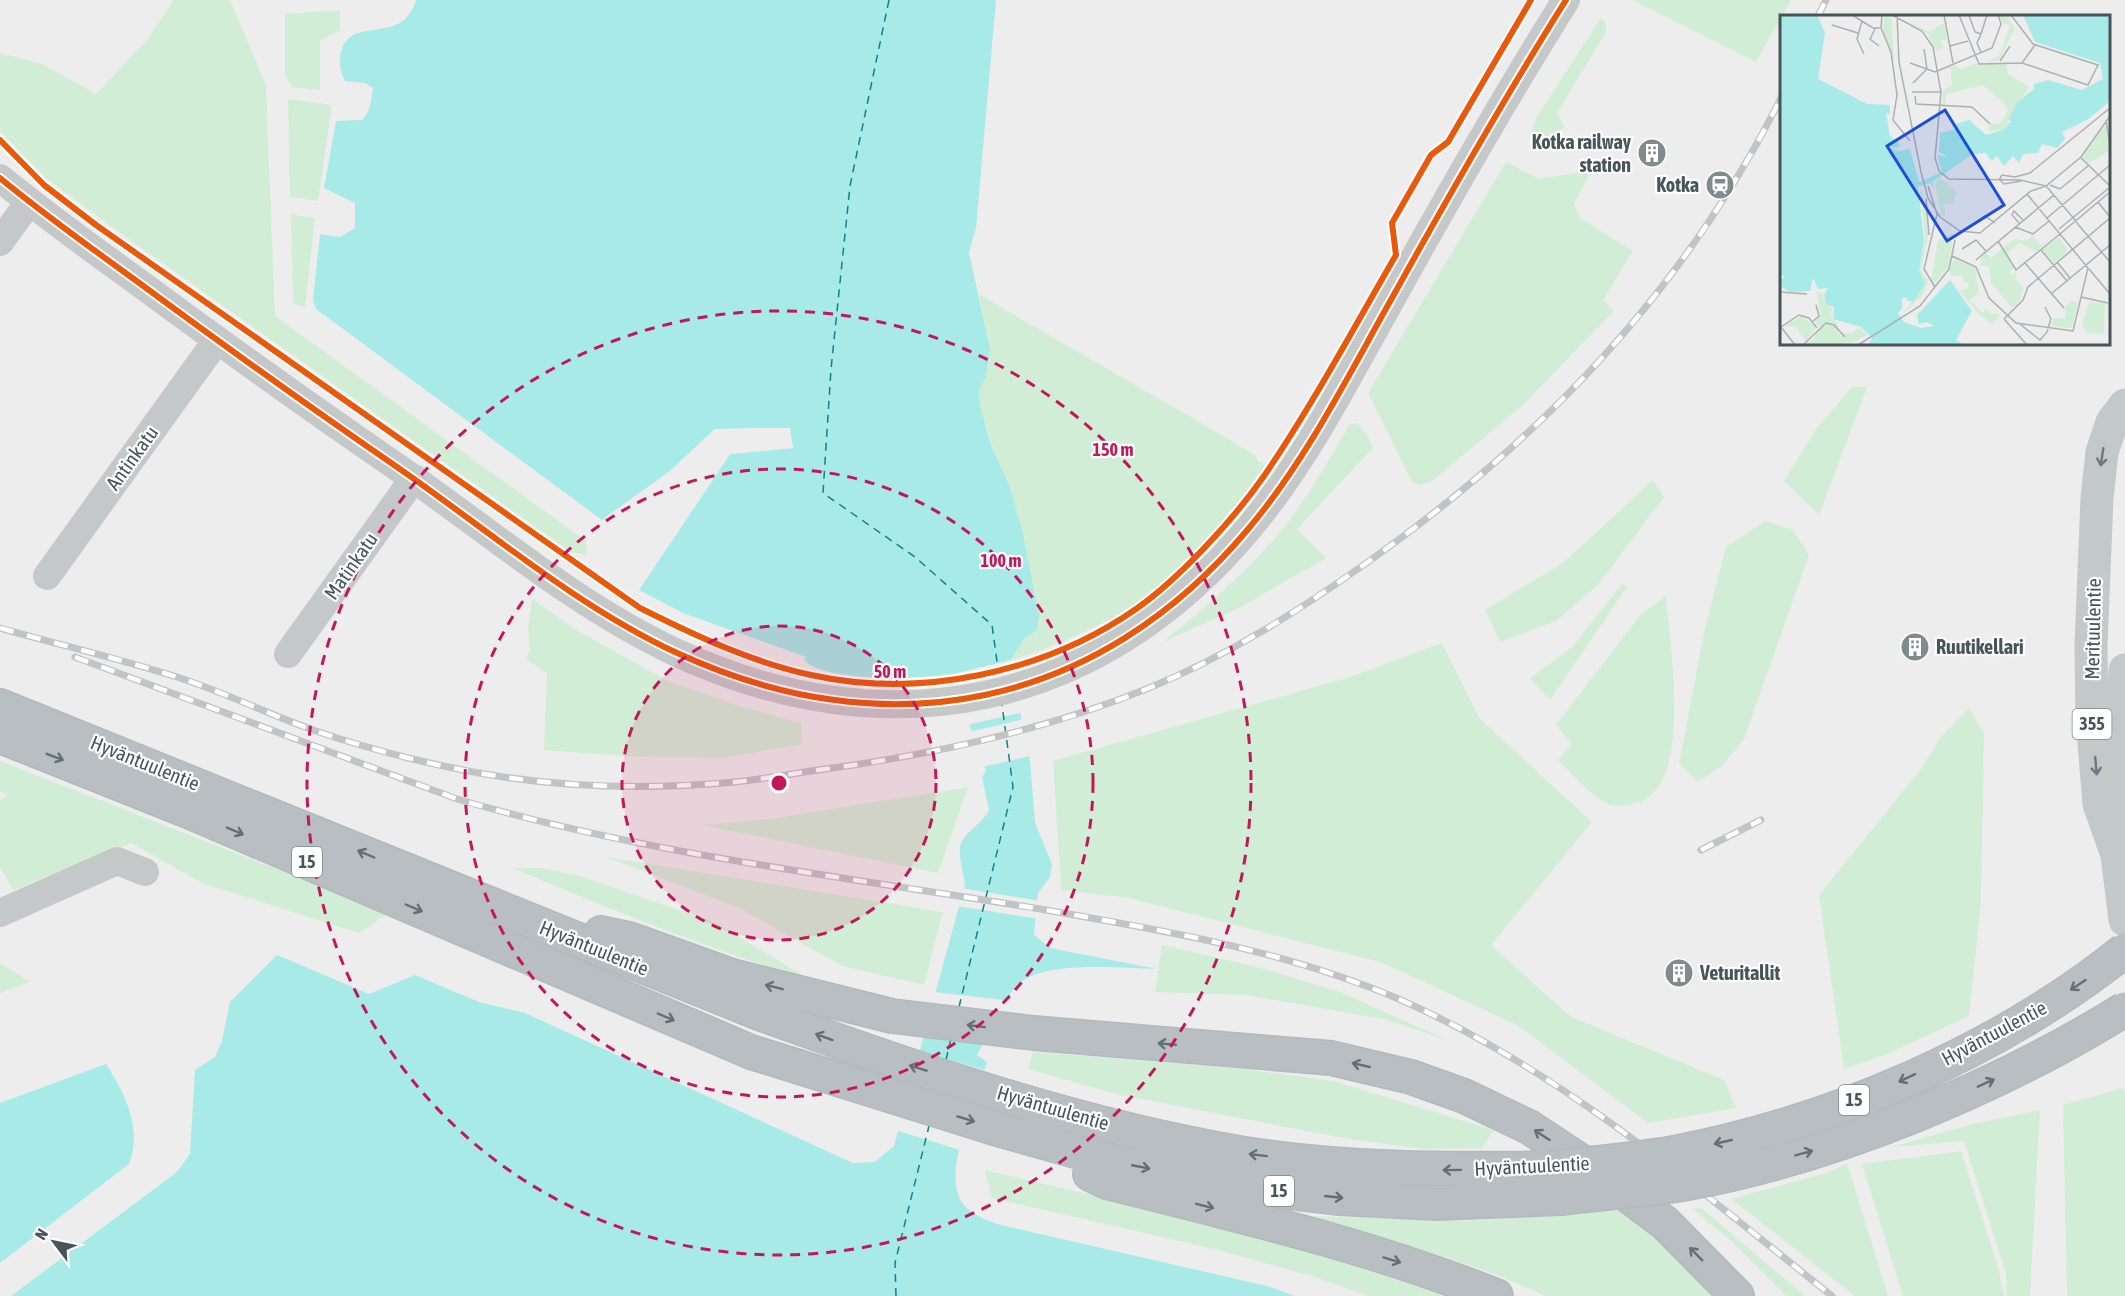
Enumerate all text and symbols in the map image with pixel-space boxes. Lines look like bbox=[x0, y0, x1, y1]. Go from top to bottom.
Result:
inset map bbox=[1780, 15, 2110, 345]
place label: Kotka railway station bbox=[1532, 130, 1632, 176]
building icon: Kotka railway station bbox=[1636, 137, 1668, 169]
station icon: Kotka bbox=[1704, 169, 1736, 201]
place label: Kotka bbox=[1656, 173, 1699, 196]
street label: Antinkatu bbox=[101, 421, 162, 494]
text: 150 m bbox=[1093, 439, 1133, 460]
one-way arrow bbox=[2096, 447, 2107, 467]
street label: Matinkatu bbox=[319, 528, 382, 604]
text: 100 m bbox=[981, 550, 1021, 571]
street label: Merituulentie bbox=[2080, 578, 2105, 680]
building icon: Ruutikellari bbox=[1899, 631, 1931, 663]
place label: Ruutikellari bbox=[1936, 635, 2024, 658]
text: 50 m bbox=[874, 661, 906, 682]
road number: 355 bbox=[2072, 709, 2112, 739]
street label: Hyväntuulentie bbox=[87, 730, 203, 795]
one-way arrow bbox=[45, 753, 63, 764]
one-way arrow bbox=[2090, 755, 2101, 775]
centre of rings bbox=[769, 773, 789, 793]
one-way arrow bbox=[225, 826, 244, 837]
road number: 15 bbox=[292, 847, 322, 877]
one-way arrow bbox=[357, 848, 376, 859]
one-way arrow bbox=[405, 903, 423, 914]
street label: Hyväntuulentie bbox=[536, 915, 652, 980]
building icon: Veturitallit bbox=[1663, 957, 1695, 989]
place label: Veturitallit bbox=[1699, 961, 1780, 984]
one-way arrow bbox=[2070, 979, 2087, 991]
one-way arrow bbox=[765, 981, 784, 993]
street label: Hyväntuulentie bbox=[1937, 995, 2050, 1070]
one-way arrow bbox=[656, 1012, 675, 1023]
one-way arrow bbox=[966, 1020, 986, 1031]
one-way arrow bbox=[815, 1030, 834, 1041]
one-way arrow bbox=[1158, 1039, 1178, 1050]
one-way arrow bbox=[1352, 1059, 1371, 1070]
one-way arrow bbox=[909, 1062, 928, 1073]
one-way arrow bbox=[1899, 1072, 1917, 1084]
one-way arrow bbox=[1976, 1077, 1994, 1088]
street label: Hyväntuulentie bbox=[995, 1081, 1112, 1134]
road number: 15 bbox=[1839, 1085, 1869, 1115]
one-way arrow bbox=[956, 1114, 975, 1125]
one-way arrow bbox=[1533, 1129, 1550, 1142]
one-way arrow bbox=[1714, 1136, 1733, 1148]
one-way arrow bbox=[1794, 1147, 1813, 1159]
one-way arrow bbox=[1248, 1149, 1268, 1160]
street label: Hyväntuulentie bbox=[1474, 1151, 1590, 1180]
one-way arrow bbox=[1131, 1162, 1151, 1173]
one-way arrow bbox=[1442, 1165, 1462, 1176]
road number: 15 bbox=[1264, 1176, 1294, 1206]
one-way arrow bbox=[1323, 1192, 1343, 1203]
one-way arrow bbox=[1195, 1201, 1214, 1213]
north arrow bbox=[24, 1212, 84, 1272]
text: N bbox=[31, 1225, 51, 1243]
one-way arrow bbox=[1688, 1247, 1703, 1262]
one-way arrow bbox=[1383, 1255, 1402, 1266]

